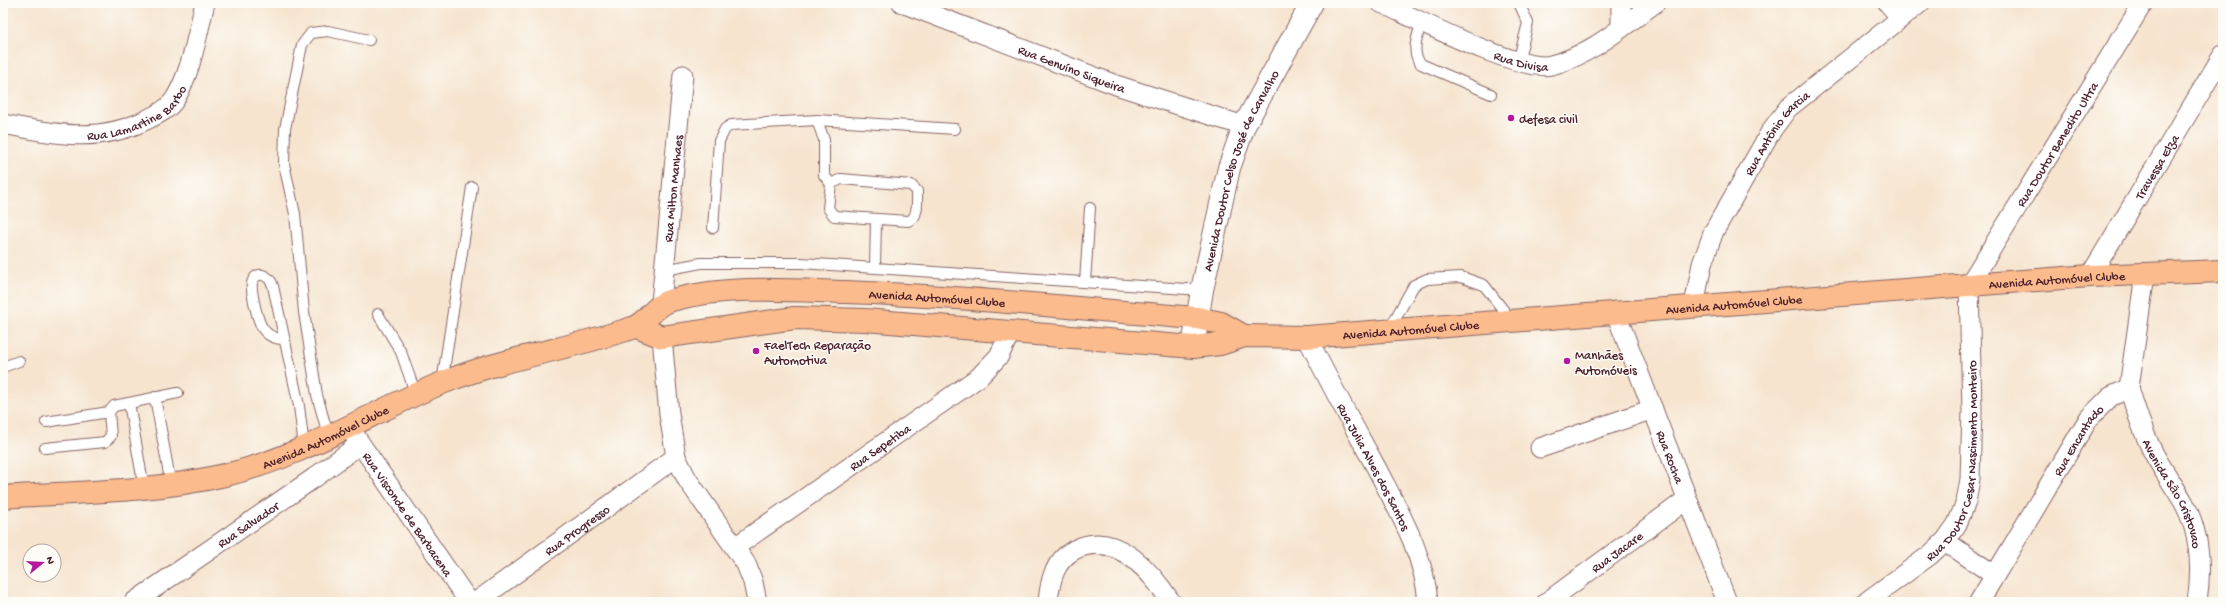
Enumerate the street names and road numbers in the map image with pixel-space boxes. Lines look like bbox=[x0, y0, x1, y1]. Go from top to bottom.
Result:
street label: Rua Genuíno Siqueira bbox=[1015, 43, 1127, 98]
street label: Rua Divisa bbox=[1491, 49, 1549, 76]
street label: Avenida Doutor Celso José de Carvalho bbox=[1201, 68, 1284, 273]
street label: Rua Doutor Benedito Ultra bbox=[2014, 79, 2103, 210]
street label: Rua Lamartine Barbo bbox=[87, 83, 191, 145]
street label: Rua Antônio Garcia bbox=[1742, 88, 1814, 179]
street label: Travessa Elza bbox=[2132, 132, 2184, 204]
street label: Rua Milton Manhaes bbox=[662, 133, 687, 243]
street label: Avenida Automóvel Clube bbox=[1988, 270, 2126, 294]
street label: Avenida Automóvel Clube bbox=[868, 288, 1006, 312]
street label: Avenida Automóvel Clube bbox=[1665, 293, 1803, 319]
street label: Avenida Automóvel Clube bbox=[1342, 318, 1480, 344]
street label: Rua Doutor Cesar Nascimento Monteiro bbox=[1924, 360, 1982, 565]
street label: Rua Julia Alves dos Santos bbox=[1333, 401, 1413, 534]
street label: Rua Encantado bbox=[2051, 402, 2108, 479]
street label: Avenida Automóvel Clube bbox=[261, 403, 392, 474]
street label: Rua Sepetiba bbox=[847, 421, 915, 475]
street label: Rua Rocha bbox=[1652, 429, 1686, 487]
street label: Avenida Sāo Cristovao bbox=[2138, 437, 2203, 550]
street label: Rua Visconde de Barbacena bbox=[358, 450, 455, 581]
street label: Rua Salvador bbox=[215, 499, 284, 552]
street label: Rua Progresso bbox=[542, 502, 614, 560]
street label: Rua Jacare bbox=[1589, 529, 1647, 577]

